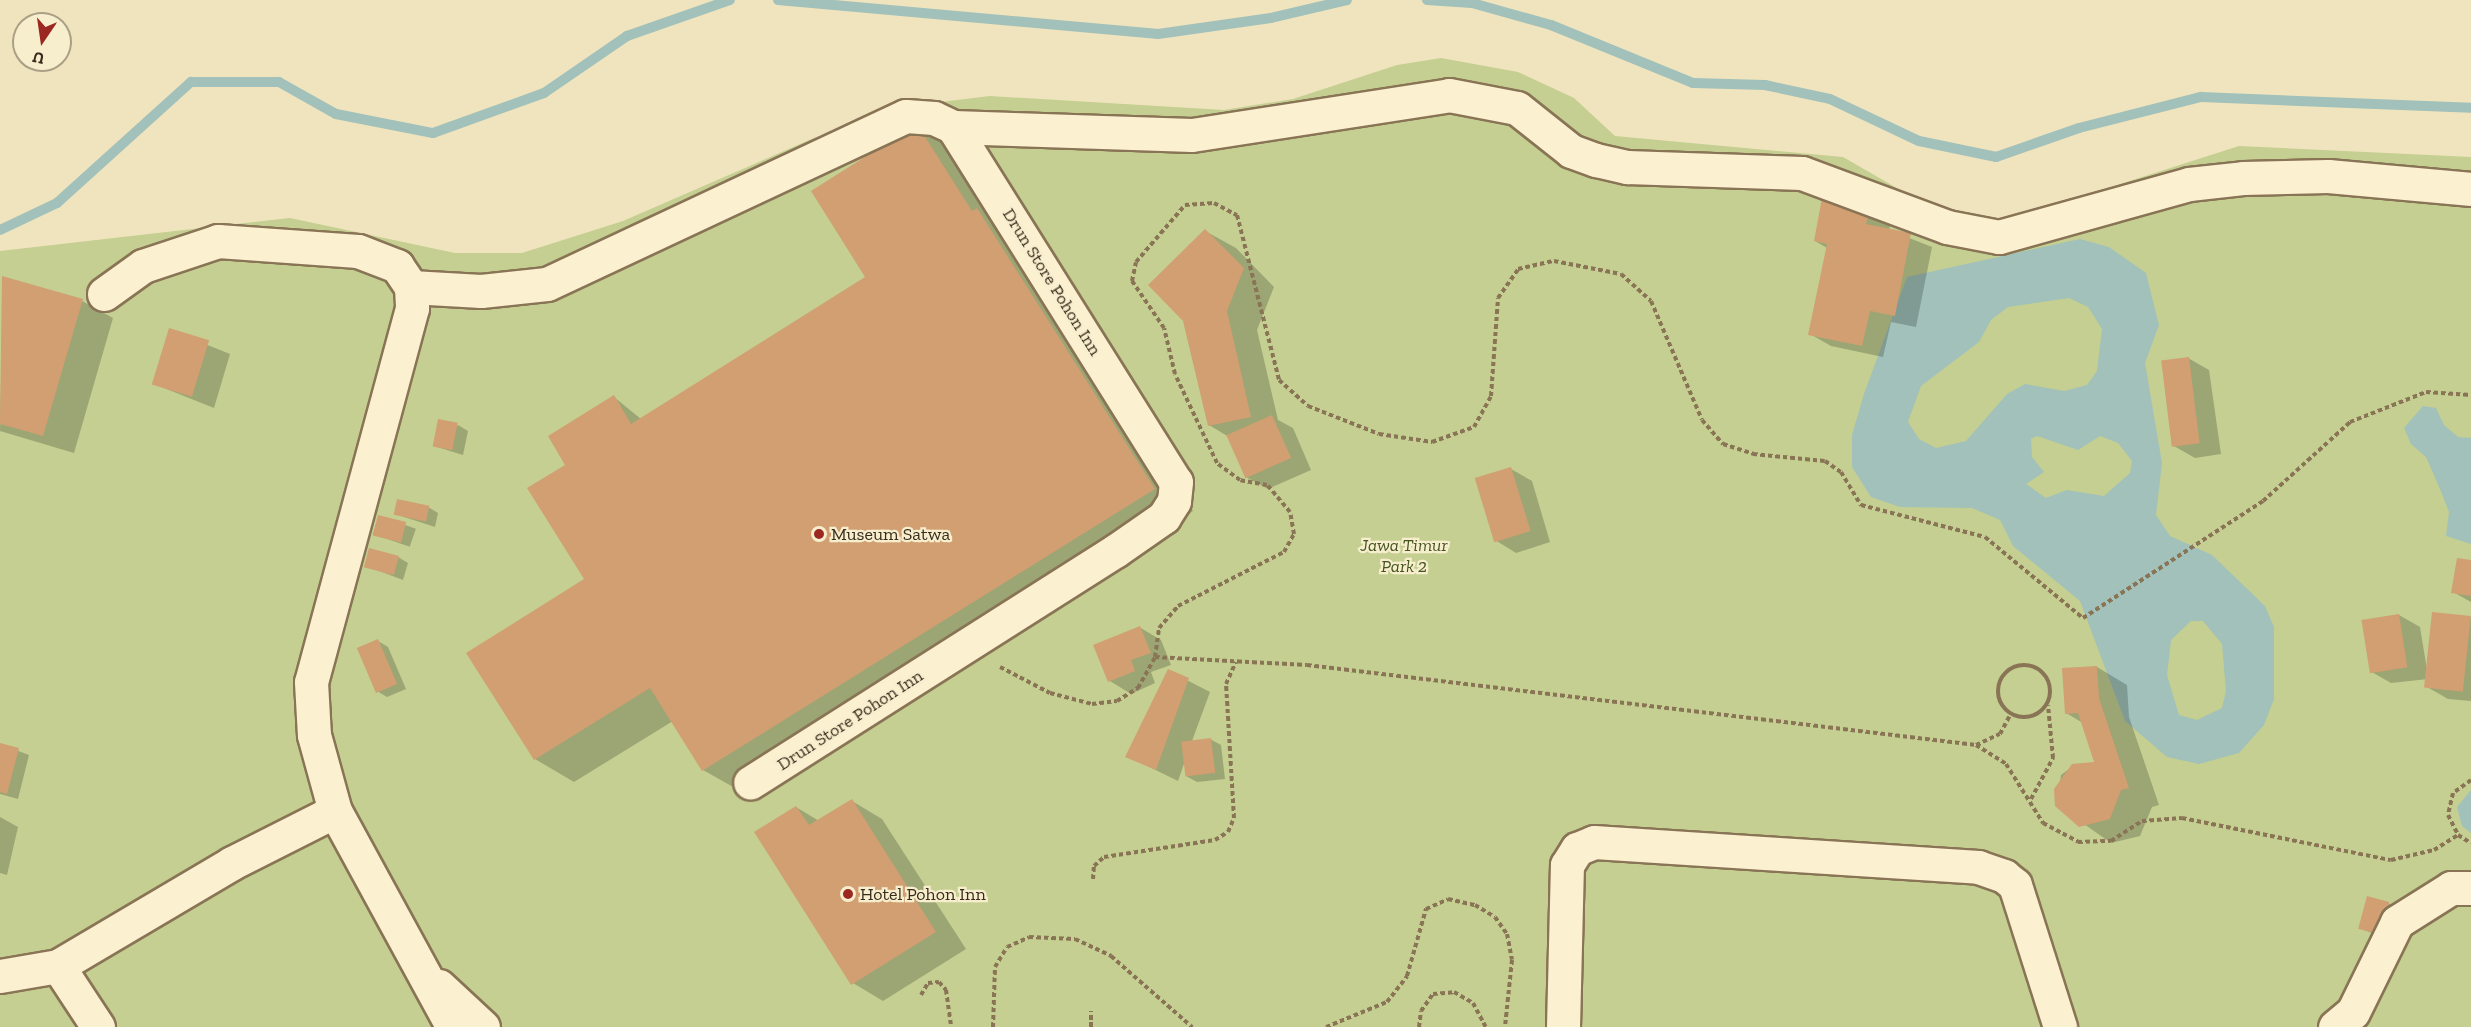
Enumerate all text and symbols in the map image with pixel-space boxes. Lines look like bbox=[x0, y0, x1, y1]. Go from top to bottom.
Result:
north arrow bbox=[12, 12, 72, 72]
text: U bbox=[31, 48, 46, 69]
street label: Drun Store Pohon Inn bbox=[998, 204, 1106, 360]
place label: Museum Satwa bbox=[831, 523, 950, 545]
marker: Museum Satwa bbox=[812, 527, 826, 541]
park label: Jawa Timur Park 2 bbox=[1360, 535, 1448, 578]
street label: Drun Store Pohon Inn bbox=[773, 665, 927, 775]
place label: Hotel Pohon Inn bbox=[860, 883, 986, 905]
marker: Hotel Pohon Inn bbox=[841, 887, 855, 901]

